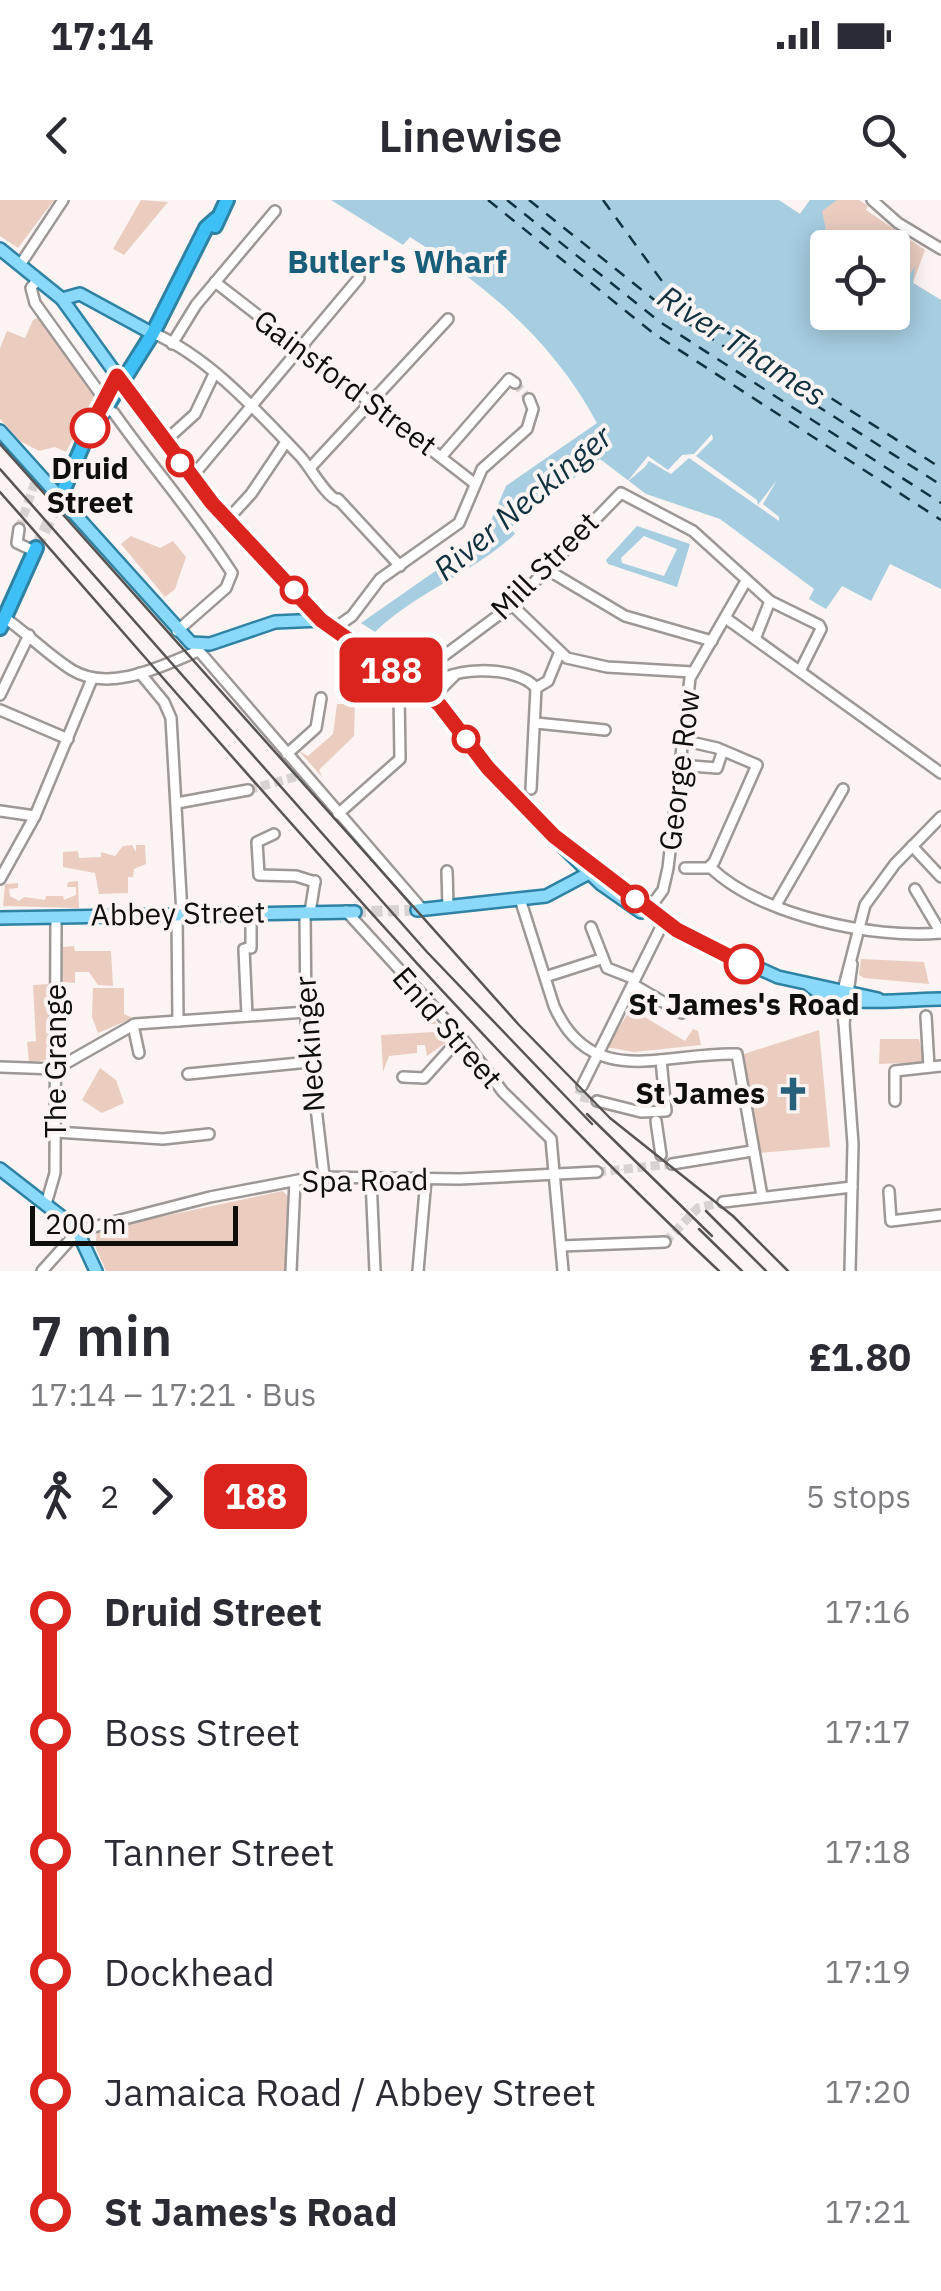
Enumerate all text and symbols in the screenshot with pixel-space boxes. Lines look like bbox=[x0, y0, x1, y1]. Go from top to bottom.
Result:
text: 17:14 bbox=[50, 11, 154, 60]
text: Linewise bbox=[379, 106, 562, 164]
icon: back bbox=[30, 108, 85, 163]
icon: search bbox=[856, 108, 911, 163]
map controls bbox=[810, 230, 910, 330]
button: locate bbox=[810, 230, 910, 330]
district label: Butler's Wharf bbox=[287, 240, 507, 282]
water label: River Thames bbox=[650, 275, 835, 415]
street label: Gainsford Street bbox=[246, 300, 445, 464]
marker: Druid Street bbox=[71, 409, 109, 447]
water label: River Neckinger bbox=[424, 414, 621, 589]
place label: Druid Street bbox=[46, 448, 134, 521]
unlabelled marker bbox=[167, 450, 193, 476]
street label: Mill Street bbox=[482, 503, 606, 627]
unlabelled marker bbox=[281, 577, 307, 603]
line badge: 188 bbox=[334, 638, 448, 702]
text: 188 bbox=[359, 647, 423, 693]
street label: George Row bbox=[649, 687, 708, 853]
unlabelled marker bbox=[453, 726, 479, 752]
unlabelled marker bbox=[622, 886, 648, 912]
street label: Abbey Street bbox=[90, 891, 266, 934]
marker: St James's Road bbox=[725, 945, 763, 983]
street label: Enid Street bbox=[385, 958, 512, 1096]
street label: Neckinger bbox=[284, 975, 333, 1113]
street label: The Grange bbox=[35, 984, 74, 1138]
place label: St James's Road bbox=[628, 984, 860, 1023]
place label: St James bbox=[635, 1073, 765, 1112]
church icon: St James bbox=[774, 1075, 812, 1113]
street label: Spa Road bbox=[301, 1159, 429, 1200]
scale bar bbox=[30, 1201, 238, 1246]
text: 200 m bbox=[45, 1205, 126, 1242]
text: 7 min bbox=[30, 1300, 172, 1371]
text: £1.80 bbox=[809, 1332, 911, 1381]
text: 17:14 – 17:21 · Bus bbox=[30, 1373, 316, 1415]
icon: walk bbox=[30, 1469, 85, 1524]
icon: forward bbox=[134, 1469, 189, 1524]
text: 188 bbox=[224, 1473, 287, 1519]
text: 2 bbox=[100, 1475, 119, 1517]
text: 5 stops bbox=[806, 1475, 911, 1517]
text: Druid Street bbox=[104, 1587, 322, 1636]
text: 17:16 bbox=[825, 1590, 911, 1632]
text: Boss Street bbox=[104, 1707, 300, 1756]
text: 17:17 bbox=[825, 1710, 911, 1752]
text: Tanner Street bbox=[104, 1827, 335, 1876]
text: 17:18 bbox=[825, 1830, 911, 1872]
text: Dockhead bbox=[104, 1947, 275, 1996]
text: 17:19 bbox=[825, 1950, 911, 1992]
text: Jamaica Road / Abbey Street bbox=[104, 2067, 596, 2116]
text: 17:20 bbox=[825, 2070, 911, 2112]
text: St James's Road bbox=[104, 2187, 398, 2236]
text: 17:21 bbox=[825, 2190, 911, 2232]

